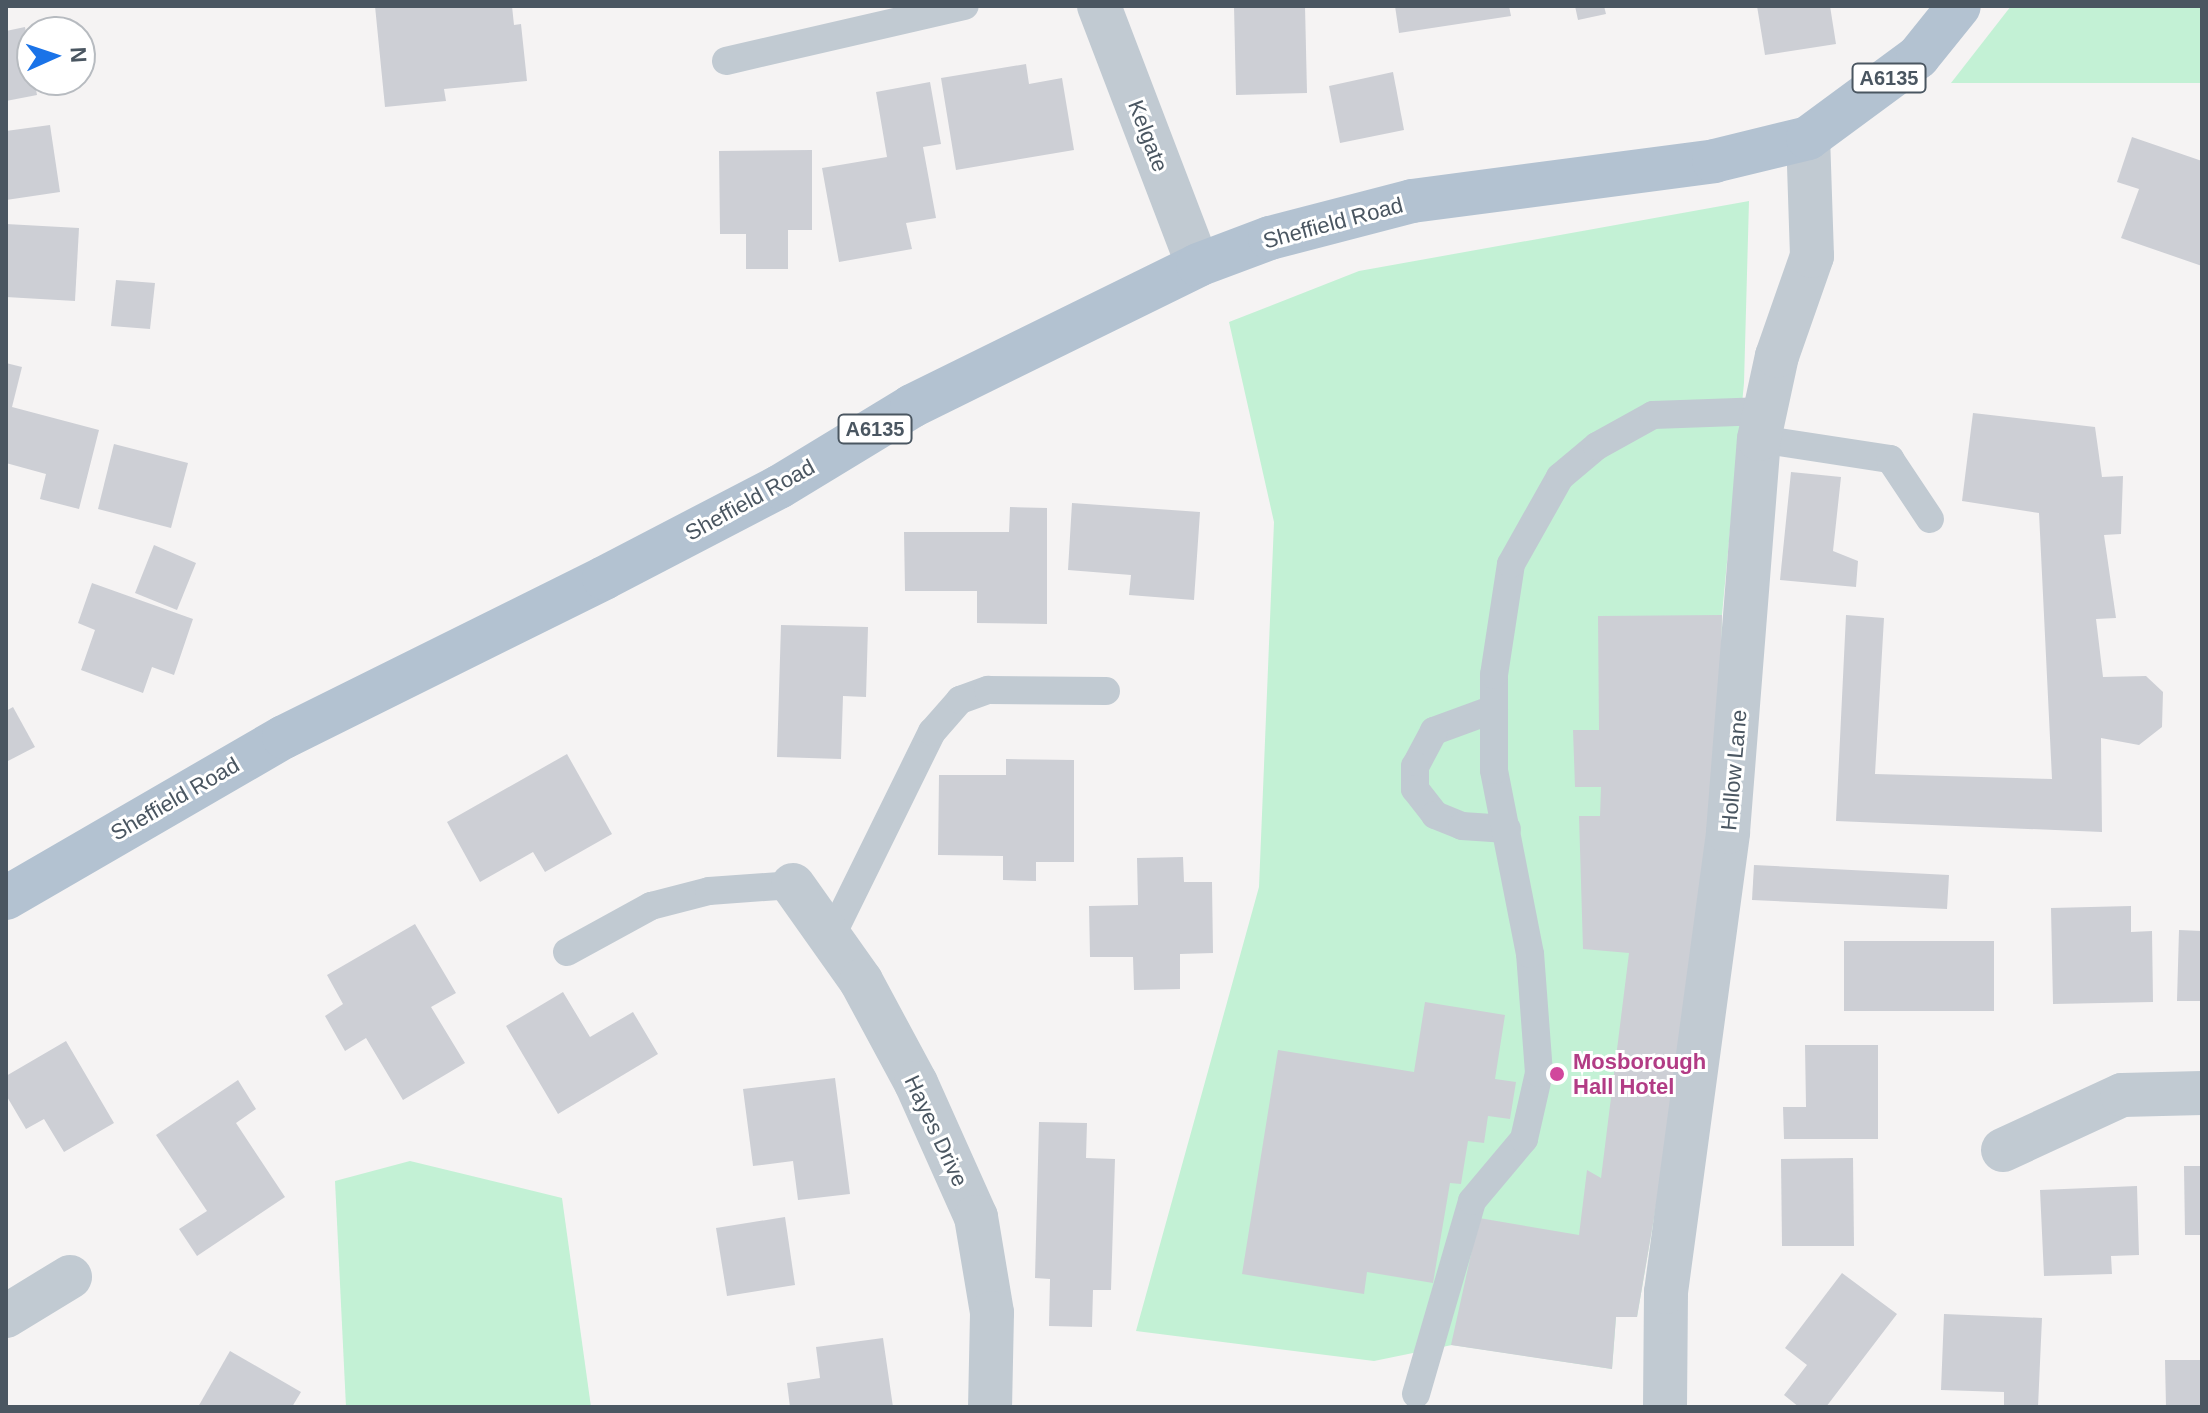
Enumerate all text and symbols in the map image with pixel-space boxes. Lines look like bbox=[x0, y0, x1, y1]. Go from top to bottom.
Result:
north arrow bbox=[16, 16, 96, 96]
text: N bbox=[66, 46, 91, 63]
road number: A6135 bbox=[1851, 62, 1927, 94]
street label: Kelgate bbox=[1122, 96, 1174, 176]
street label: Sheffield Road bbox=[1260, 192, 1406, 254]
road number: A6135 bbox=[837, 413, 913, 445]
street label: Sheffield Road bbox=[681, 454, 819, 546]
street label: Hollow Lane bbox=[1716, 709, 1752, 831]
street label: Sheffield Road bbox=[106, 752, 244, 846]
place label: Mosborough Hall Hotel bbox=[1573, 1048, 1706, 1100]
marker: Mosborough Hall Hotel bbox=[1548, 1065, 1566, 1083]
street label: Hayes Drive bbox=[899, 1071, 973, 1191]

